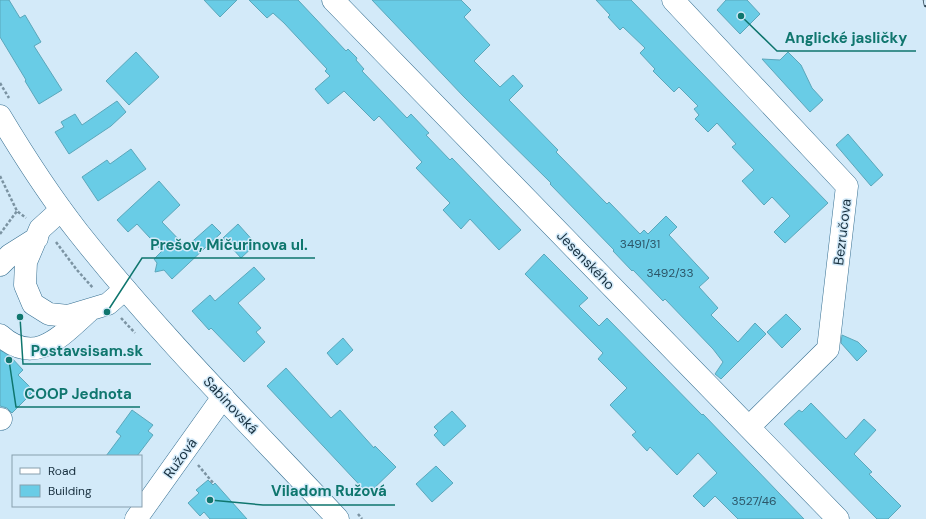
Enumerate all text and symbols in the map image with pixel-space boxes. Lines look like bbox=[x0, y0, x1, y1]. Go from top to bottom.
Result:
callout: Anglické jasličky bbox=[777, 24, 916, 51]
text: Anglické jasličky bbox=[785, 28, 907, 48]
street label: Bezručova bbox=[829, 198, 855, 266]
street label: Jesenského bbox=[553, 226, 619, 294]
callout: Prešov, Mičurinova ul. bbox=[142, 231, 315, 258]
text: Prešov, Mičurinova ul. bbox=[150, 235, 308, 255]
house number: 3491/31 bbox=[620, 236, 660, 252]
house number: 3492/33 bbox=[646, 265, 694, 281]
callout: Postavsisam.sk bbox=[23, 337, 151, 364]
text: Postavsisam.sk bbox=[31, 341, 144, 361]
street label: Sabinovská bbox=[200, 372, 262, 438]
callout: COOP Jednota bbox=[16, 380, 140, 407]
text: COOP Jednota bbox=[24, 384, 132, 404]
street label: Ružová bbox=[159, 434, 201, 482]
legend bbox=[12, 455, 142, 507]
text: Road bbox=[48, 463, 76, 479]
callout: Viladom Ružová bbox=[263, 478, 395, 505]
text: Viladom Ružová bbox=[271, 481, 387, 501]
text: Building bbox=[48, 483, 92, 499]
house number: 3527/46 bbox=[732, 493, 776, 509]

